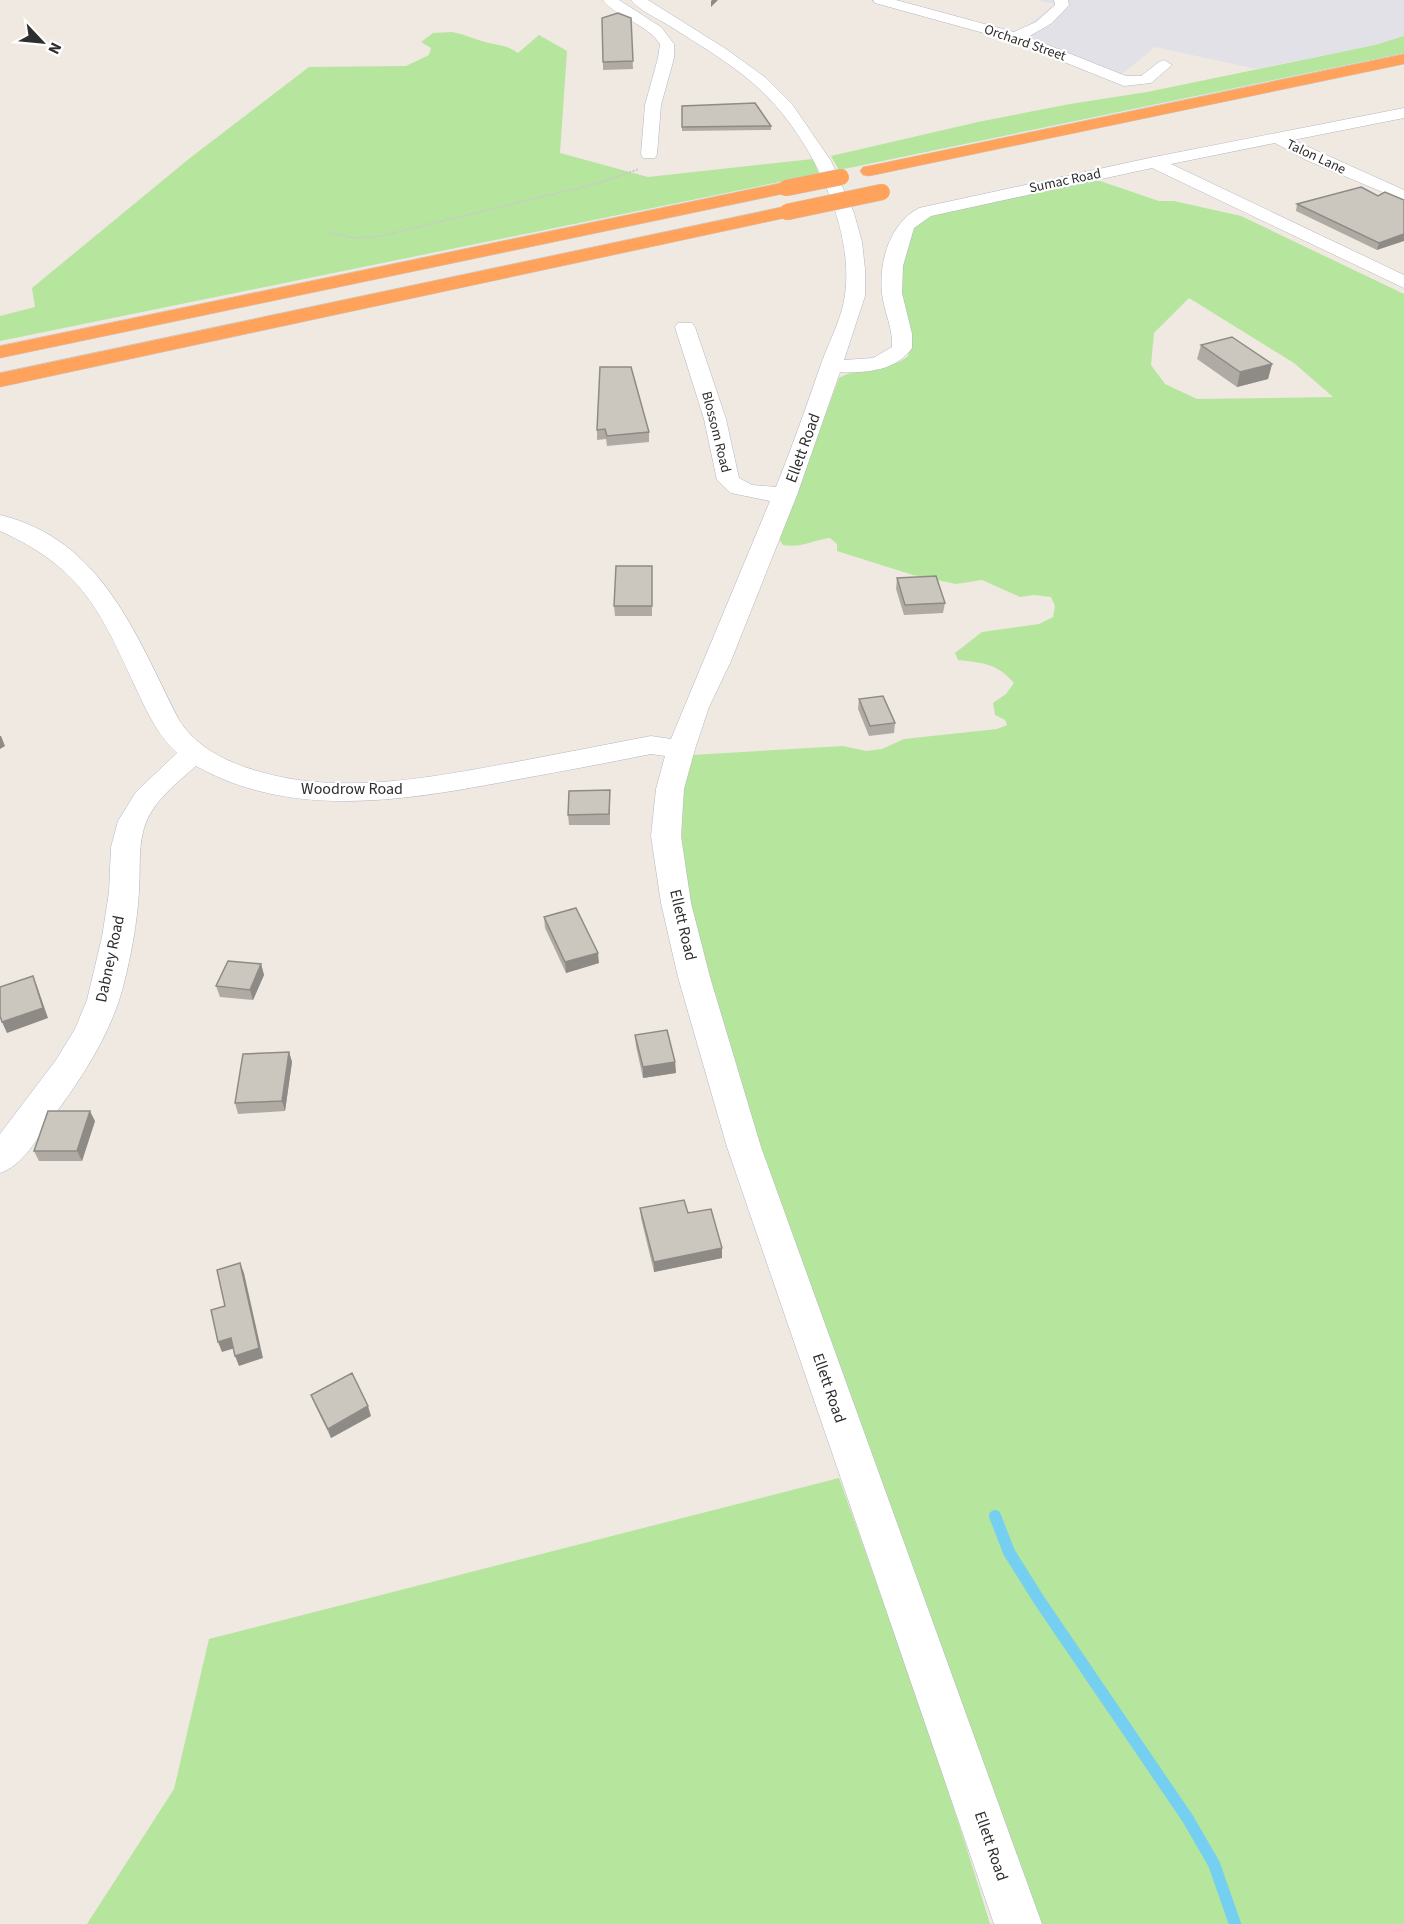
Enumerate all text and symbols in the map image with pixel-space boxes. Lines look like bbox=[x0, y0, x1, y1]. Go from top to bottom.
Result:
north arrow bbox=[12, 12, 72, 72]
street label: Orchard Street bbox=[981, 20, 1069, 66]
text: N bbox=[42, 39, 67, 58]
street label: Talon Lane bbox=[1283, 134, 1349, 180]
street label: Sumac Road bbox=[1027, 164, 1103, 198]
street label: Blossom Road bbox=[696, 389, 736, 475]
street label: Ellett Road bbox=[780, 410, 826, 486]
street label: Woodrow Road bbox=[301, 778, 403, 800]
street label: Ellett Road bbox=[664, 887, 702, 963]
street label: Dabney Road bbox=[90, 913, 130, 1005]
street label: Ellett Road bbox=[807, 1350, 851, 1426]
street label: Ellett Road bbox=[969, 1808, 1013, 1884]

